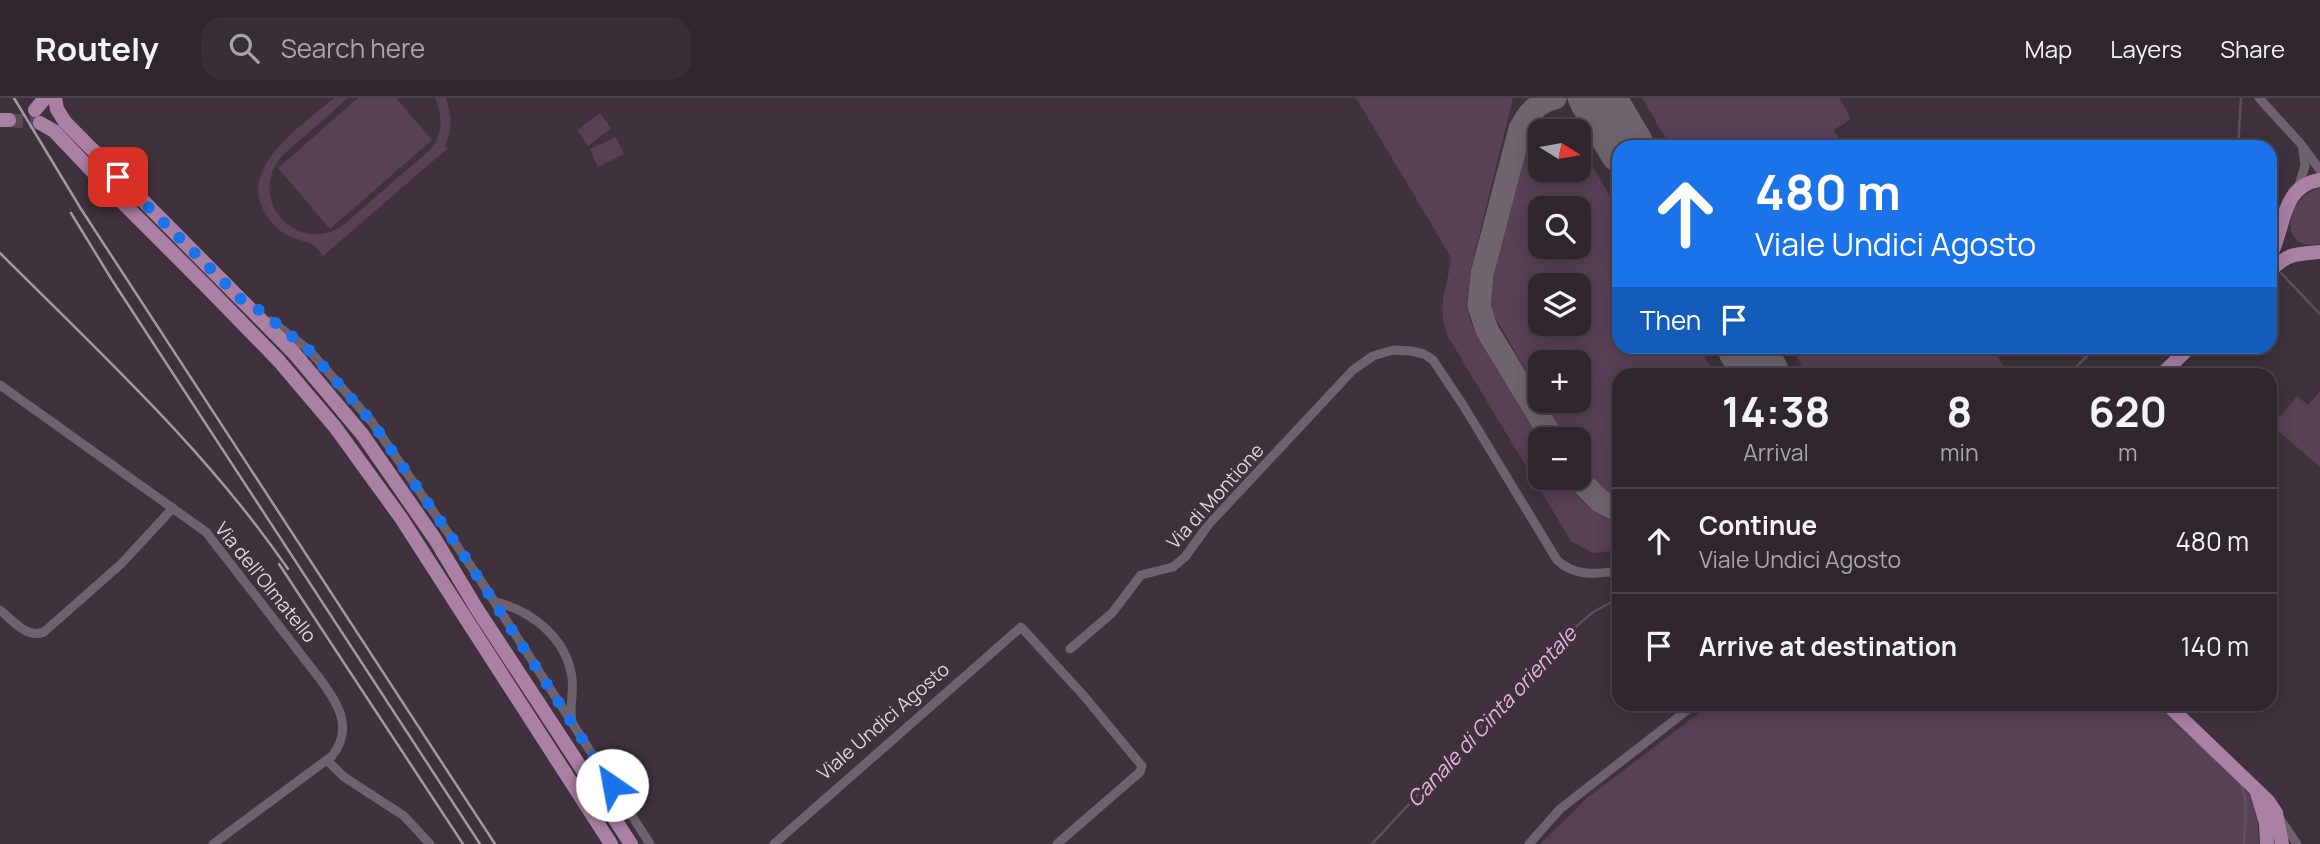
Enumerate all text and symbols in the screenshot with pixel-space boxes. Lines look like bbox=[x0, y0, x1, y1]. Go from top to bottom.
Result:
search box bbox=[201, 17, 691, 80]
text: Routely bbox=[35, 26, 159, 71]
icon: search bbox=[225, 29, 263, 67]
text: Search here bbox=[281, 30, 425, 66]
text: Map bbox=[2025, 32, 2072, 65]
text: Layers bbox=[2110, 32, 2182, 65]
text: Share bbox=[2220, 32, 2285, 65]
north arrow bbox=[1528, 119, 1591, 182]
map controls bbox=[1528, 119, 1591, 490]
pin bbox=[88, 147, 148, 207]
icon: arrive bbox=[99, 158, 137, 196]
text: 480 m bbox=[1755, 158, 1901, 225]
icon: ahead bbox=[1640, 168, 1731, 259]
button: search bbox=[1528, 196, 1591, 259]
text: Viale Undici Agosto bbox=[1755, 222, 2036, 266]
button: layers bbox=[1528, 273, 1591, 336]
icon: arrive bbox=[1715, 301, 1753, 339]
text: Then bbox=[1640, 302, 1701, 338]
button: + bbox=[1528, 350, 1591, 413]
text: 14:38 bbox=[1722, 382, 1830, 440]
text: 8 bbox=[1947, 382, 1972, 440]
text: 620 bbox=[2088, 382, 2167, 440]
button: − bbox=[1528, 427, 1591, 490]
text: Arrival bbox=[1743, 436, 1809, 468]
text: min bbox=[1940, 436, 1979, 468]
text: m bbox=[2118, 436, 2138, 468]
street label: Via di Montione bbox=[1161, 438, 1269, 554]
text: Continue bbox=[1699, 507, 1817, 543]
street label: Via dell'Olmatello bbox=[209, 516, 323, 648]
icon: ahead bbox=[1640, 522, 1678, 560]
text: 480 m bbox=[2175, 523, 2249, 559]
text: Viale Undici Agosto bbox=[1699, 543, 1901, 575]
water label: Canale di Cinta orientale bbox=[1400, 619, 1584, 813]
icon: arrive bbox=[1640, 627, 1678, 665]
text: Arrive at destination bbox=[1699, 628, 1957, 664]
text: 140 m bbox=[2180, 628, 2249, 664]
street label: Viale Undici Agosto bbox=[811, 656, 955, 786]
position arrow bbox=[575, 748, 649, 822]

